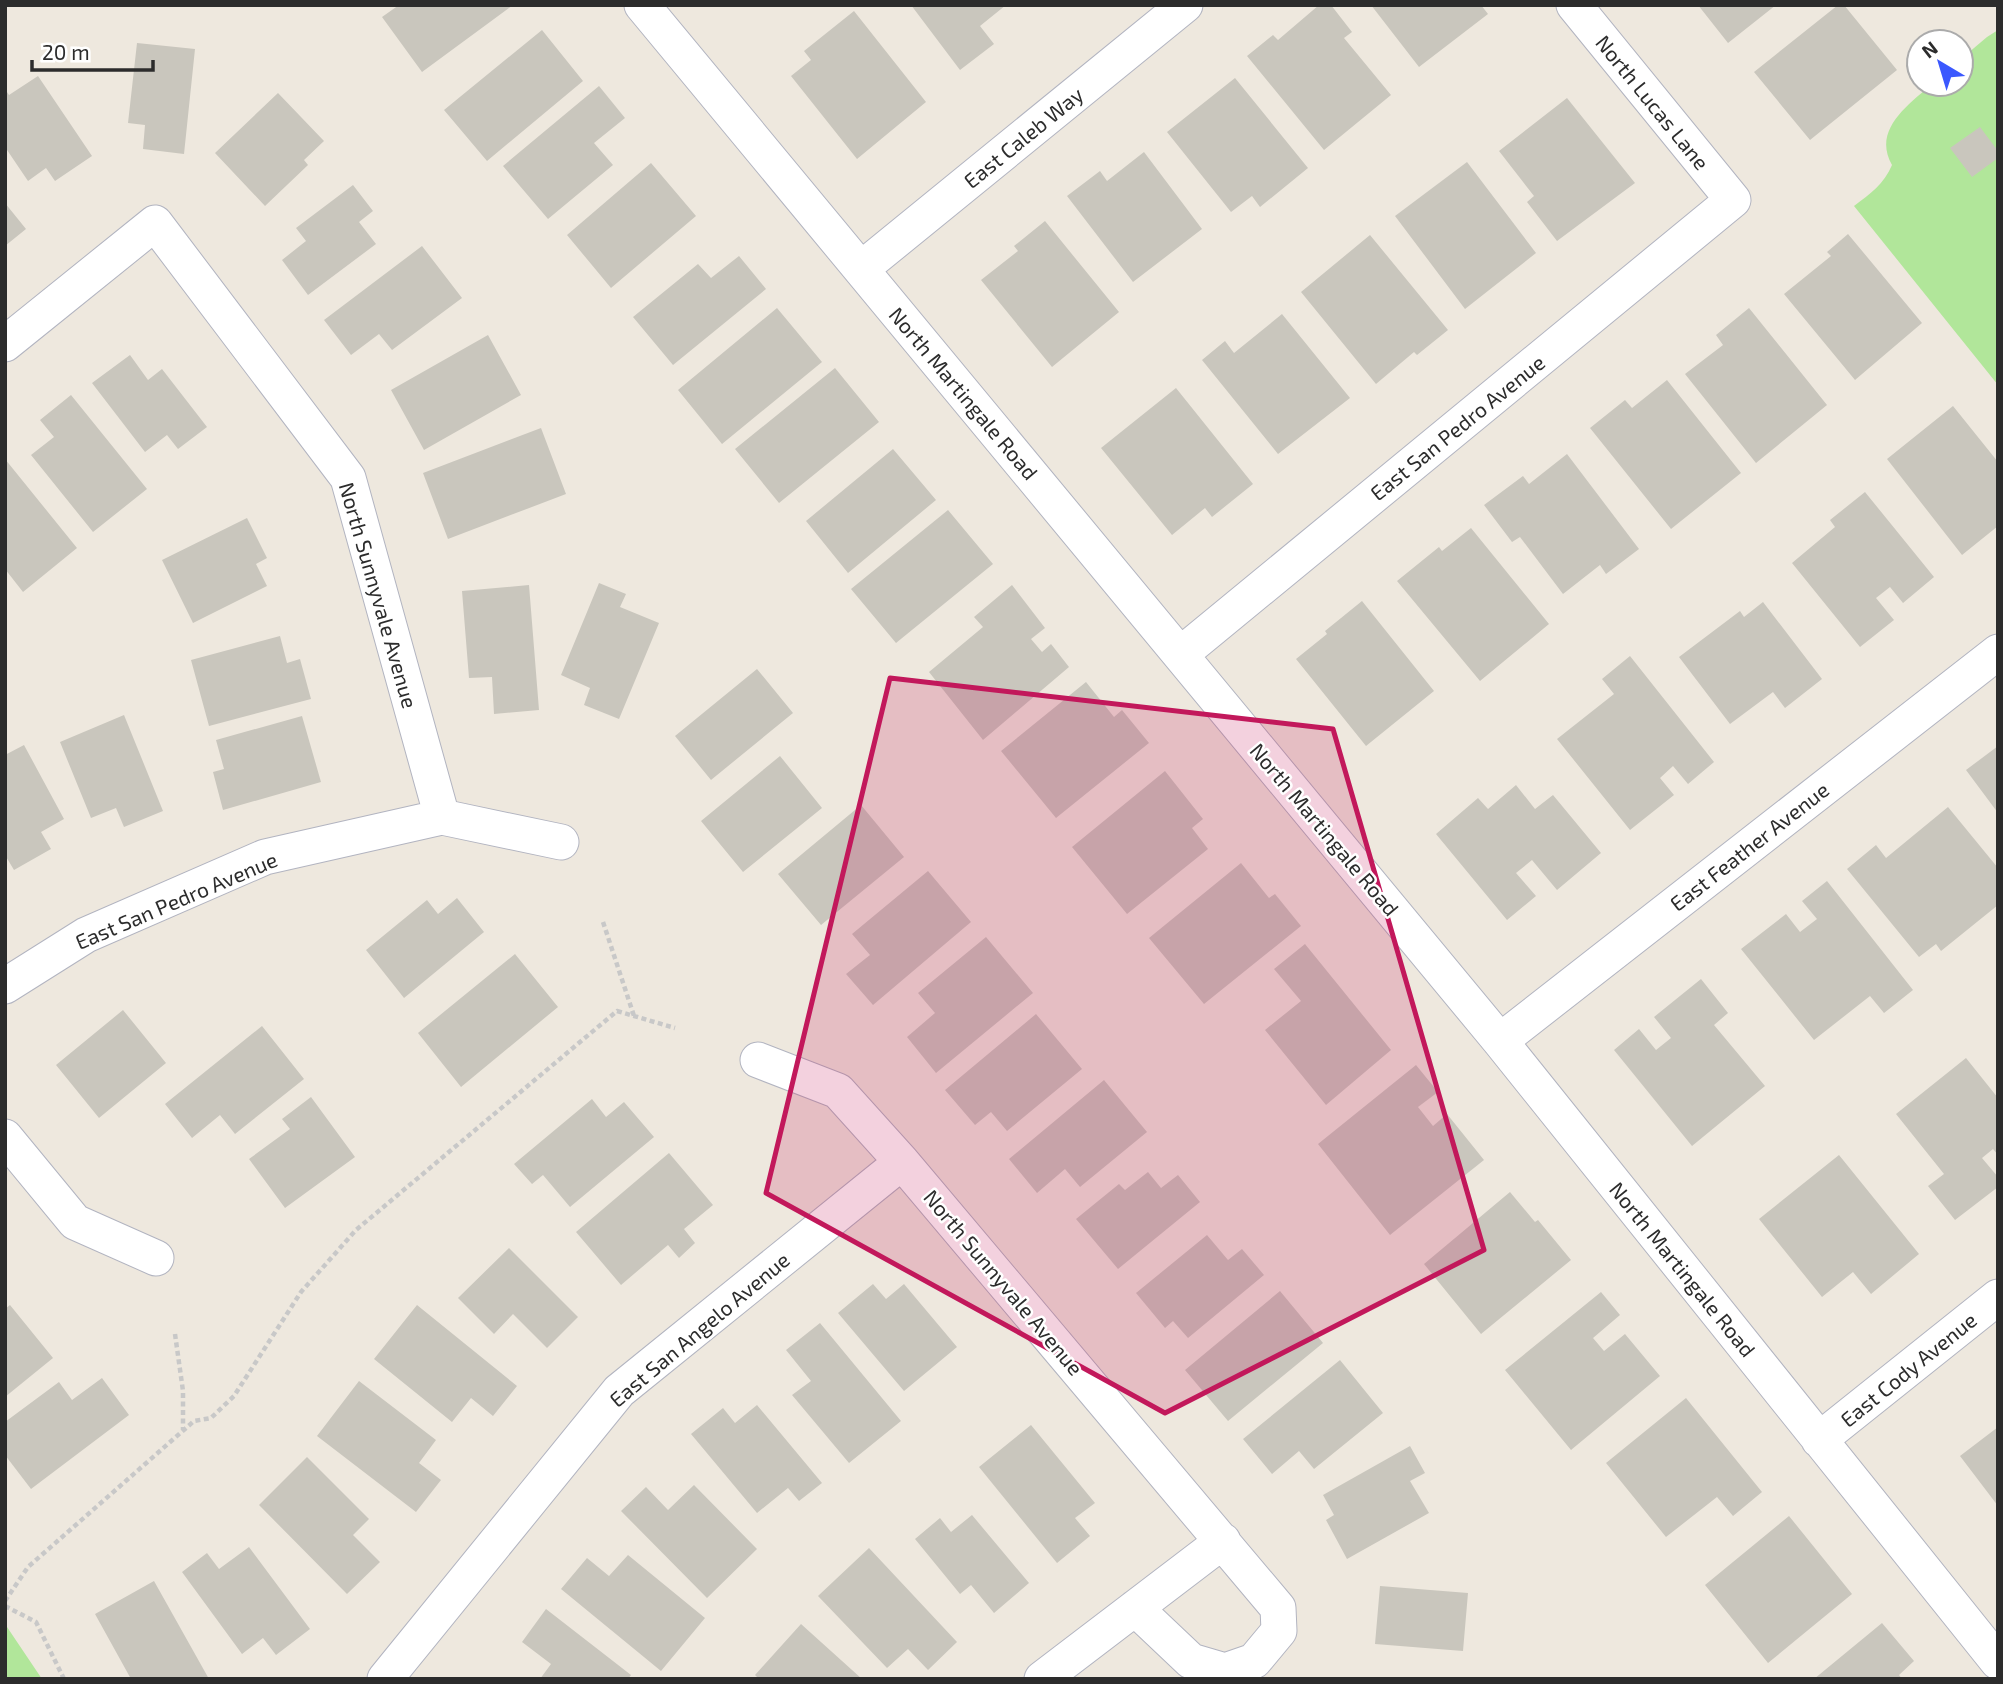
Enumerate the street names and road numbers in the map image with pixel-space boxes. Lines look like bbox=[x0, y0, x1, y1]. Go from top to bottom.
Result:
street label: North Lucas Lane bbox=[1591, 30, 1715, 174]
street label: East Caleb Way bbox=[958, 81, 1088, 193]
street label: North Martingale Road bbox=[885, 302, 1043, 484]
street label: East San Pedro Avenue bbox=[1365, 349, 1549, 505]
street label: North Sunnyvale Avenue bbox=[335, 479, 423, 711]
street label: North Martingale Road bbox=[1246, 738, 1404, 920]
street label: East Feather Avenue bbox=[1665, 776, 1833, 916]
street label: East San Pedro Avenue bbox=[71, 846, 281, 954]
street label: North Martingale Road bbox=[1605, 1177, 1761, 1361]
street label: North Sunnyvale Avenue bbox=[919, 1184, 1089, 1380]
street label: East San Angelo Avenue bbox=[604, 1246, 794, 1412]
street label: East Cody Avenue bbox=[1835, 1306, 1981, 1432]

